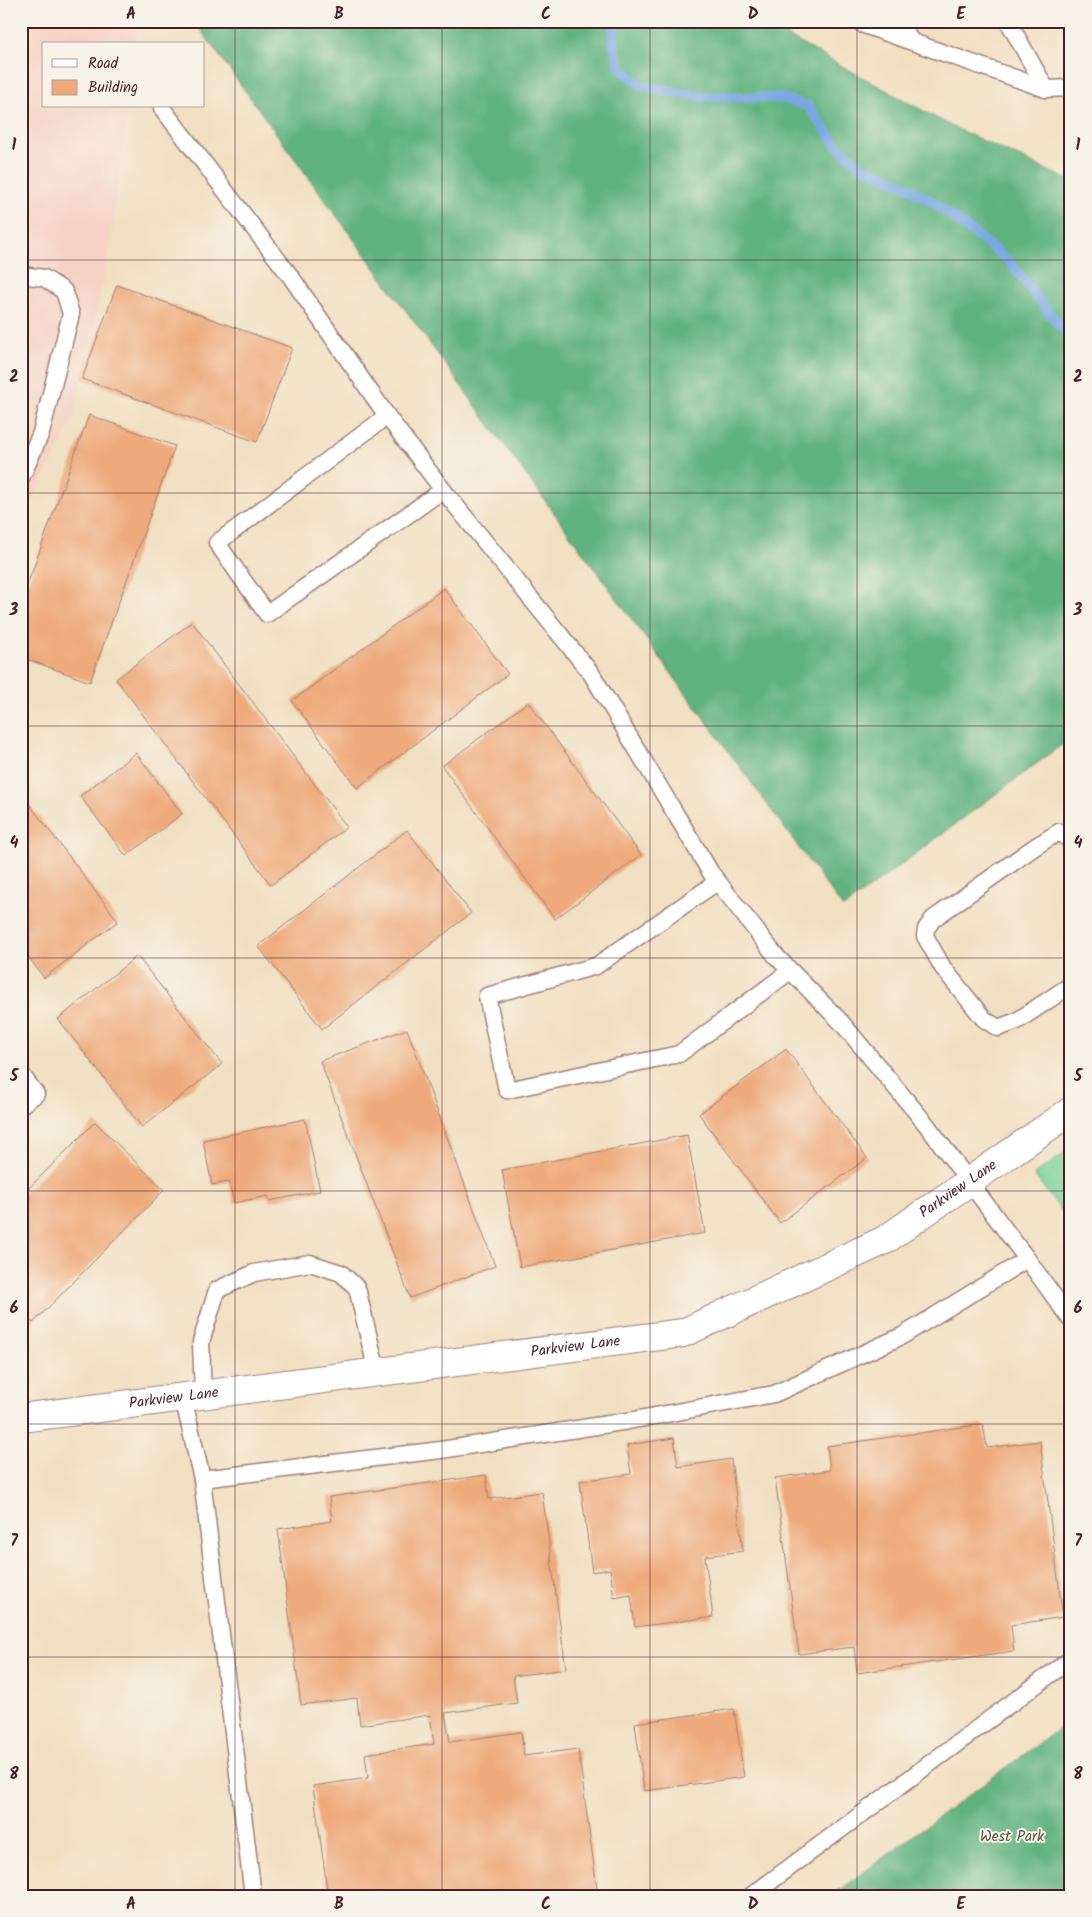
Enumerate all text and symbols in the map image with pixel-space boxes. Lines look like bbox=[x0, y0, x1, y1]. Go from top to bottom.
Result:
text: A bbox=[126, 2, 136, 27]
text: B bbox=[334, 2, 344, 27]
text: C bbox=[541, 2, 551, 27]
text: D bbox=[748, 2, 759, 27]
text: E bbox=[957, 2, 967, 27]
legend bbox=[42, 42, 205, 108]
text: Road bbox=[88, 52, 119, 76]
text: Building bbox=[88, 76, 138, 100]
text: 1 bbox=[12, 133, 17, 158]
text: 1 bbox=[1076, 133, 1081, 158]
text: 2 bbox=[9, 365, 19, 390]
text: 2 bbox=[1073, 365, 1083, 390]
text: 3 bbox=[9, 598, 19, 623]
text: 3 bbox=[1073, 598, 1083, 623]
text: 4 bbox=[10, 831, 19, 856]
text: 4 bbox=[1074, 831, 1083, 856]
text: 5 bbox=[9, 1064, 20, 1089]
text: 5 bbox=[1073, 1064, 1084, 1089]
street label: Parkview Lane bbox=[914, 1154, 1002, 1225]
text: 6 bbox=[10, 1296, 19, 1321]
text: 6 bbox=[1074, 1296, 1083, 1321]
street label: Parkview Lane bbox=[529, 1329, 622, 1364]
street label: Parkview Lane bbox=[128, 1381, 220, 1416]
text: 7 bbox=[10, 1529, 18, 1554]
text: 7 bbox=[1074, 1529, 1082, 1554]
text: 8 bbox=[9, 1762, 19, 1787]
text: 8 bbox=[1073, 1762, 1083, 1787]
park label: West Park bbox=[980, 1825, 1045, 1849]
text: A bbox=[126, 1892, 136, 1917]
text: B bbox=[334, 1892, 344, 1917]
text: C bbox=[541, 1892, 551, 1917]
text: D bbox=[748, 1892, 759, 1917]
text: E bbox=[957, 1892, 967, 1917]

